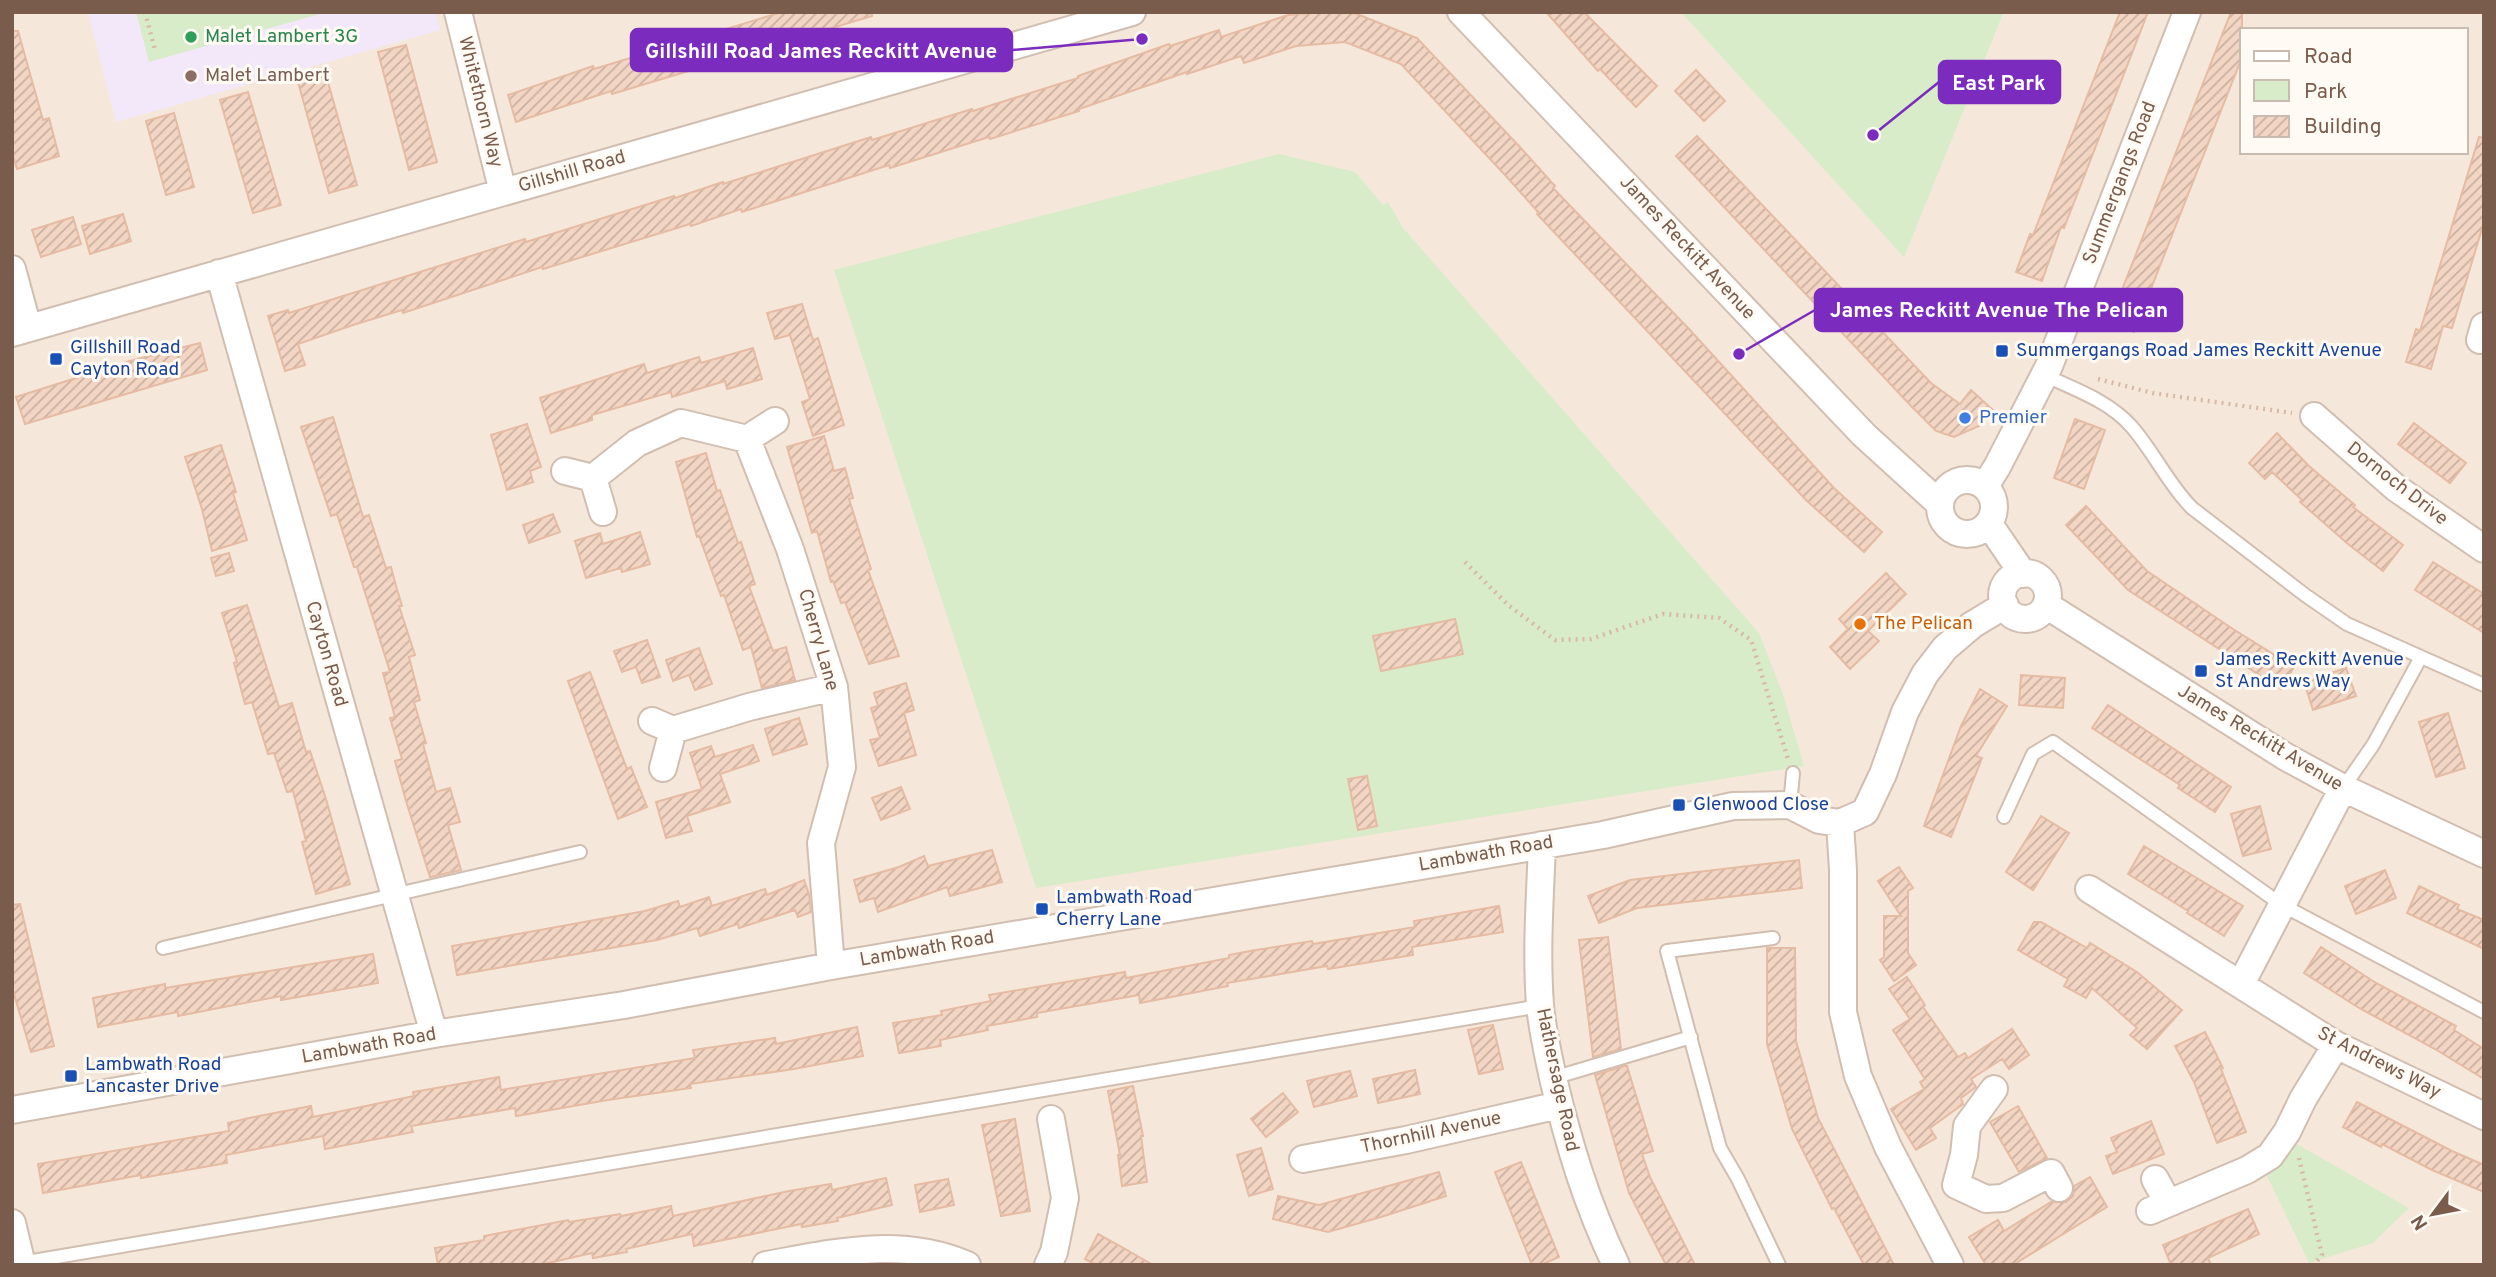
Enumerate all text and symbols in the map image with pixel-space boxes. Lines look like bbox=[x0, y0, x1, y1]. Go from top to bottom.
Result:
place label: Malet Lambert 3G bbox=[205, 25, 358, 49]
legend bbox=[2240, 28, 2468, 154]
marker: Malet Lambert 3G bbox=[183, 29, 199, 45]
callout: Gillshill Road James Reckitt Avenue bbox=[631, 29, 1012, 71]
street label: Whitethorn Way bbox=[452, 34, 508, 170]
text: Gillshill Road James Reckitt Avenue bbox=[645, 39, 997, 66]
text: Road bbox=[2304, 44, 2353, 71]
callout: East Park bbox=[1939, 61, 2060, 103]
place label: Malet Lambert bbox=[205, 64, 330, 88]
marker: Malet Lambert bbox=[183, 68, 199, 84]
text: East Park bbox=[1952, 71, 2046, 98]
text: Park bbox=[2304, 79, 2347, 106]
street label: Summergangs Road bbox=[2078, 98, 2162, 268]
text: Building bbox=[2304, 114, 2382, 141]
street label: Gillshill Road bbox=[515, 145, 629, 199]
street label: James Reckitt Avenue bbox=[1614, 171, 1760, 325]
callout: James Reckitt Avenue The Pelican bbox=[1815, 289, 2182, 331]
text: James Reckitt Avenue The Pelican bbox=[1830, 298, 2168, 325]
place label: Gillshill Road Cayton Road bbox=[70, 336, 181, 382]
place label: Summergangs Road James Reckitt Avenue bbox=[2016, 339, 2382, 363]
marker: Summergangs Road James Reckitt Avenue bbox=[1994, 343, 2010, 359]
marker: Gillshill Road Cayton Road bbox=[48, 351, 64, 367]
place label: Premier bbox=[1979, 406, 2048, 430]
marker: Premier bbox=[1957, 410, 1973, 426]
street label: Dornoch Drive bbox=[2341, 437, 2453, 531]
street label: Cherry Lane bbox=[792, 586, 844, 694]
street label: Cayton Road bbox=[299, 598, 353, 710]
place label: The Pelican bbox=[1874, 612, 1973, 636]
marker: The Pelican bbox=[1852, 616, 1868, 632]
place label: James Reckitt Avenue St Andrews Way bbox=[2215, 648, 2404, 694]
marker: James Reckitt Avenue St Andrews Way bbox=[2193, 663, 2209, 679]
street label: James Reckitt Avenue bbox=[2173, 679, 2347, 797]
place label: Glenwood Close bbox=[1693, 793, 1829, 817]
marker: Glenwood Close bbox=[1671, 797, 1687, 813]
street label: Lambwath Road bbox=[1417, 830, 1555, 878]
place label: Lambwath Road Cherry Lane bbox=[1056, 886, 1193, 932]
marker: Lambwath Road Cherry Lane bbox=[1034, 901, 1050, 917]
street label: Lambwath Road bbox=[858, 925, 996, 973]
street label: Hathersage Road bbox=[1530, 1006, 1584, 1154]
street label: Lambwath Road bbox=[300, 1022, 438, 1070]
street label: St Andrews Way bbox=[2313, 1022, 2445, 1104]
place label: Lambwath Road Lancaster Drive bbox=[85, 1053, 222, 1099]
marker: Lambwath Road Lancaster Drive bbox=[63, 1068, 79, 1084]
street label: Thornhill Avenue bbox=[1358, 1106, 1504, 1160]
north arrow bbox=[2398, 1179, 2468, 1249]
text: N bbox=[2406, 1210, 2434, 1234]

